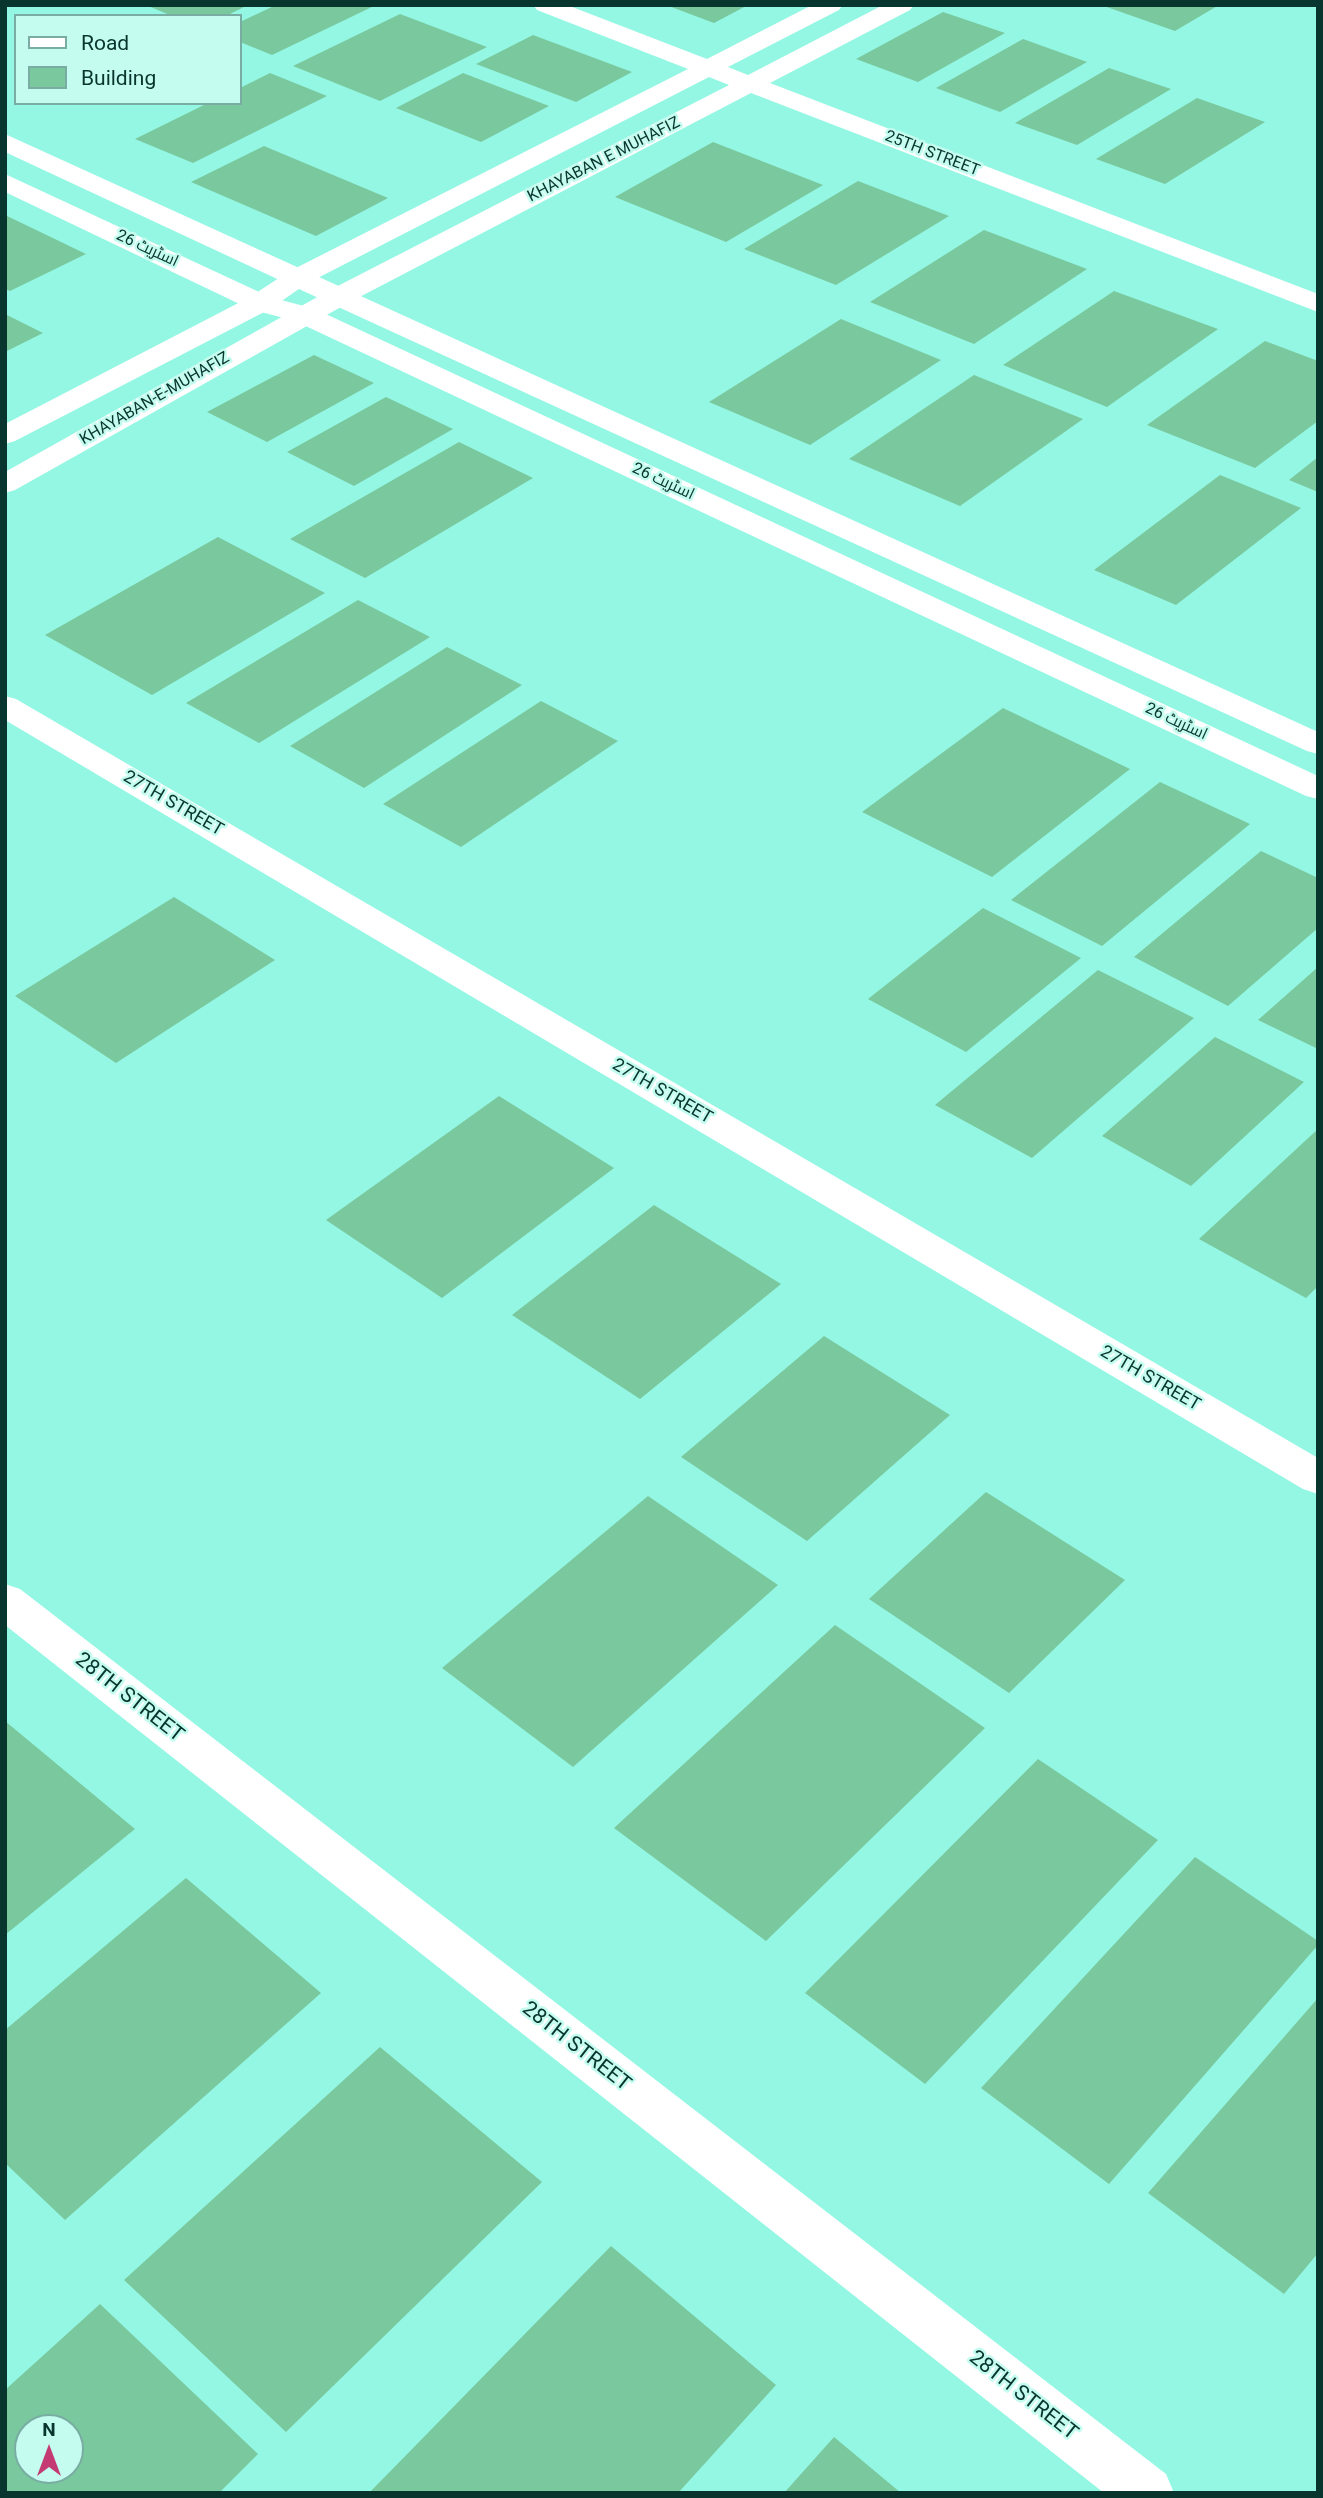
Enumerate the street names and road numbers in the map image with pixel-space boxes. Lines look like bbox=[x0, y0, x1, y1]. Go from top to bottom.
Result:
street label: KHAYABAN E MUHAFIZ bbox=[525, 113, 683, 207]
street label: 25TH STREET bbox=[882, 127, 982, 181]
street label: اسٹریٹ 26 bbox=[113, 226, 181, 272]
street label: KHAYABAN-E-MUHAFIZ bbox=[77, 348, 233, 450]
street label: اسٹریٹ 26 bbox=[629, 459, 697, 505]
street label: اسٹریٹ 26 bbox=[1142, 699, 1210, 745]
street label: 27TH STREET bbox=[119, 767, 227, 841]
street label: 27TH STREET bbox=[608, 1055, 716, 1129]
street label: 27TH STREET bbox=[1096, 1342, 1204, 1416]
street label: 28TH STREET bbox=[70, 1648, 188, 1748]
street label: 28TH STREET bbox=[517, 1997, 635, 2097]
street label: 28TH STREET bbox=[964, 2346, 1082, 2446]

